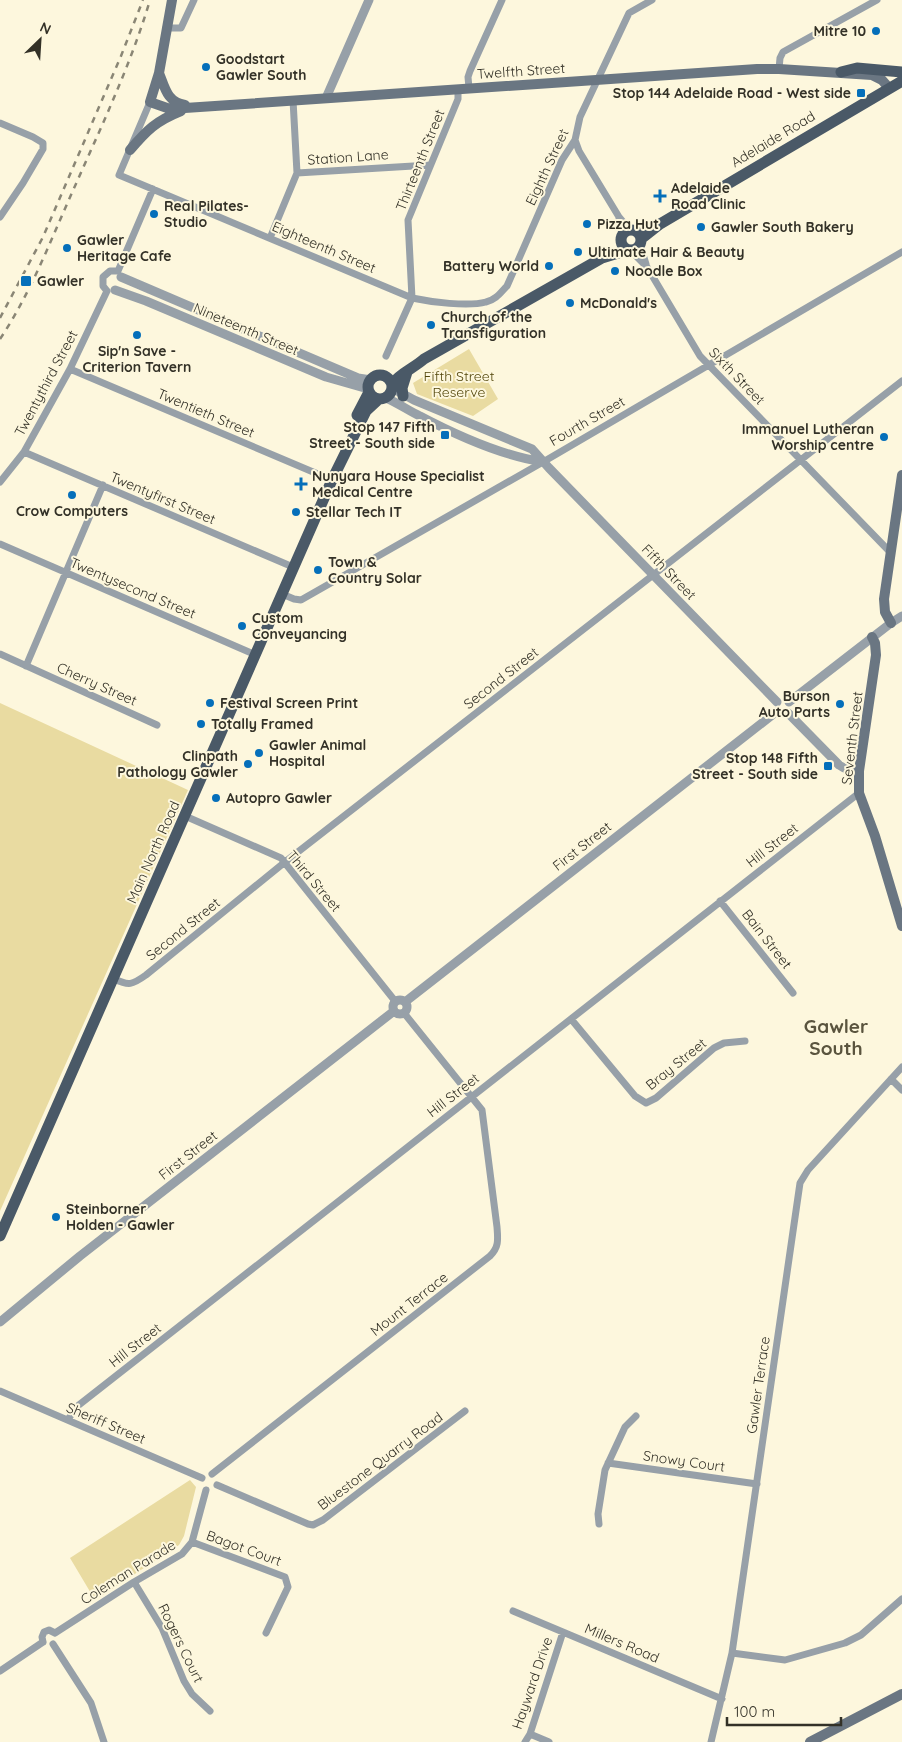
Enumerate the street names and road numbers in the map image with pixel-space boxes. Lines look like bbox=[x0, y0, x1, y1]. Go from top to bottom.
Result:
street label: Twelfth Street bbox=[476, 59, 566, 83]
street label: Thirteenth Street bbox=[391, 106, 449, 214]
street label: Adelaide Road bbox=[728, 107, 818, 171]
street label: Eighth Street bbox=[521, 126, 573, 208]
street label: Station Lane bbox=[307, 145, 389, 169]
street label: Eighteenth Street bbox=[269, 217, 379, 277]
street label: Nineteenth Street bbox=[191, 299, 302, 359]
street label: Twentythird Street bbox=[11, 327, 82, 439]
street label: Sixth Street bbox=[705, 343, 769, 409]
street label: Twentieth Street bbox=[155, 384, 257, 442]
street label: Fourth Street bbox=[546, 392, 628, 450]
street label: Twentyfirst Street bbox=[108, 468, 219, 528]
street label: Fifth Street bbox=[638, 540, 700, 604]
street label: Twentysecond Street bbox=[67, 553, 199, 623]
street label: Second Street bbox=[460, 643, 542, 713]
street label: Cherry Street bbox=[54, 658, 140, 710]
street label: Seventh Street bbox=[837, 690, 867, 786]
street label: Main North Road bbox=[122, 798, 184, 906]
street label: First Street bbox=[549, 817, 615, 875]
street label: Hill Street bbox=[742, 819, 802, 871]
street label: Third Street bbox=[283, 846, 345, 916]
street label: Second Street bbox=[142, 893, 224, 964]
street label: Bain Street bbox=[738, 906, 796, 973]
street label: Bray Street bbox=[642, 1034, 710, 1094]
street label: Hill Street bbox=[423, 1069, 483, 1121]
street label: First Street bbox=[155, 1126, 221, 1184]
street label: Mount Terrace bbox=[367, 1268, 451, 1340]
street label: Hill Street bbox=[105, 1319, 165, 1371]
street label: Gawler Terrace bbox=[742, 1335, 774, 1435]
street label: Sheriff Street bbox=[64, 1398, 149, 1448]
street label: Bluestone Quarry Road bbox=[314, 1408, 446, 1514]
street label: Snowy Court bbox=[642, 1446, 726, 1476]
street label: Bagot Court bbox=[204, 1526, 284, 1570]
street label: Coleman Parade bbox=[77, 1536, 179, 1608]
street label: Rogers Court bbox=[154, 1601, 208, 1686]
street label: Millers Road bbox=[582, 1619, 662, 1667]
street label: Hayward Drive bbox=[508, 1634, 556, 1732]

